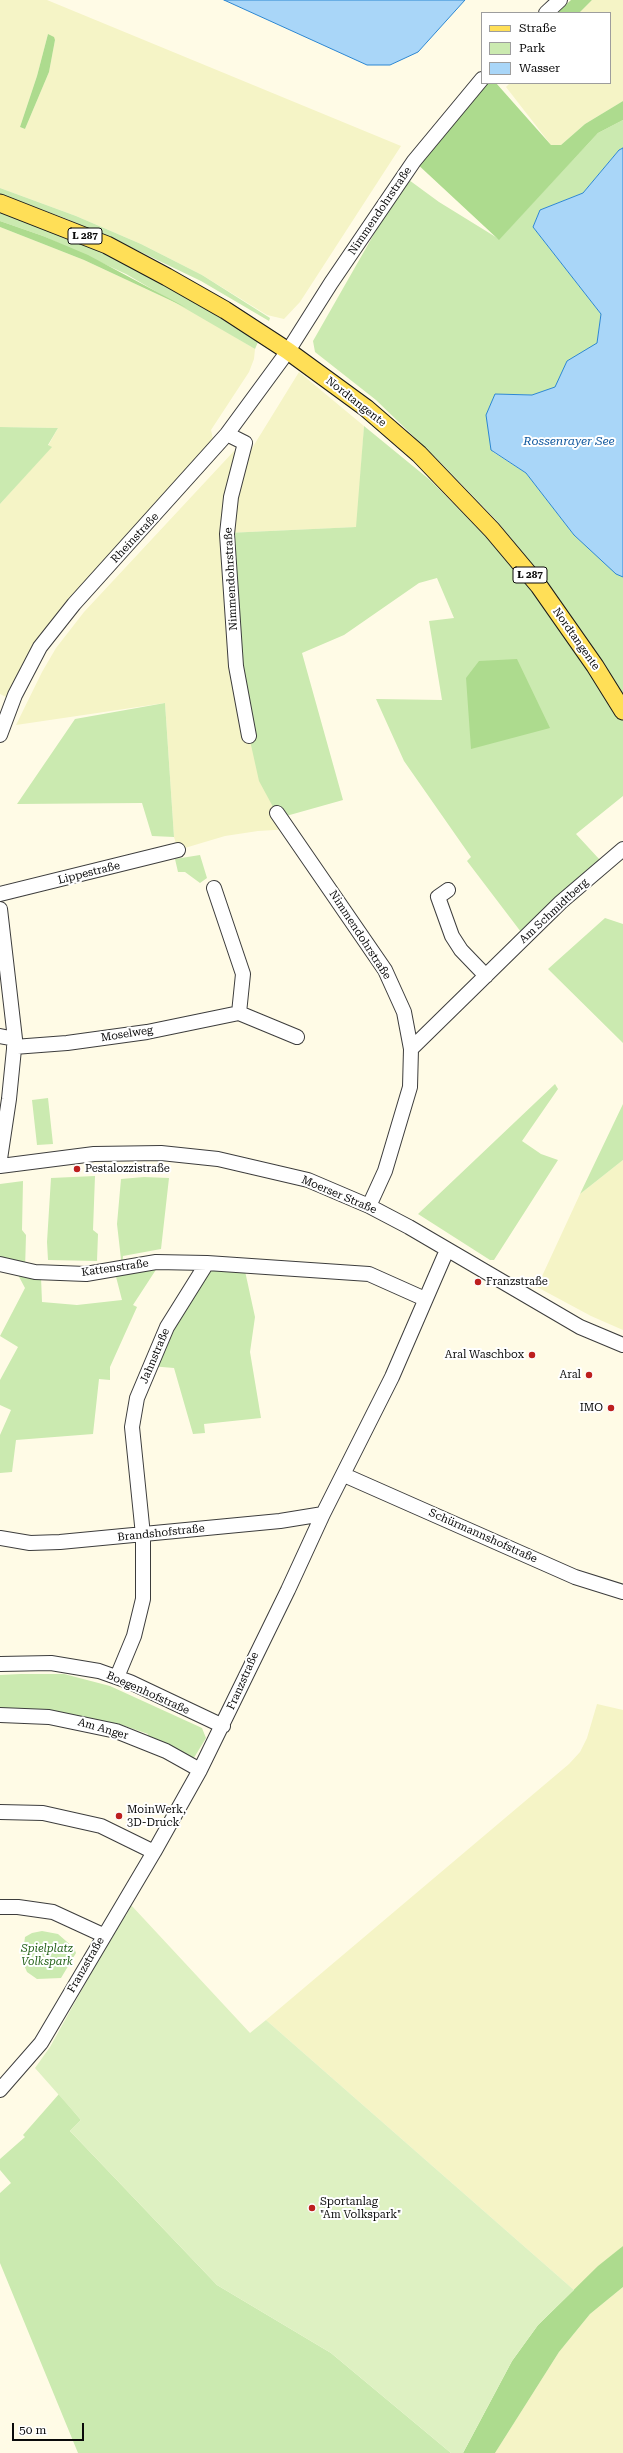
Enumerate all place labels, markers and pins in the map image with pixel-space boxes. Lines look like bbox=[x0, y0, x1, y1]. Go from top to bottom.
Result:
place label: Pestalozzistraße bbox=[85, 1162, 170, 1176]
marker: Pestalozzistraße bbox=[72, 1164, 82, 1174]
place label: Franzstraße bbox=[486, 1275, 548, 1289]
marker: Franzstraße bbox=[473, 1277, 483, 1287]
place label: Aral Waschbox bbox=[445, 1348, 524, 1362]
marker: Aral Waschbox bbox=[527, 1350, 537, 1360]
place label: Aral bbox=[560, 1368, 581, 1382]
marker: Aral bbox=[584, 1370, 594, 1380]
place label: IMO bbox=[580, 1401, 603, 1415]
marker: IMO bbox=[606, 1403, 616, 1413]
place label: MoinWerk, 3D-Druck bbox=[127, 1803, 186, 1829]
marker: MoinWerk, 3D-Druck bbox=[114, 1811, 124, 1821]
place label: Sportanlag "Am Volkspark" bbox=[320, 2195, 401, 2221]
marker: Sportanlag "Am Volkspark" bbox=[307, 2203, 317, 2213]

